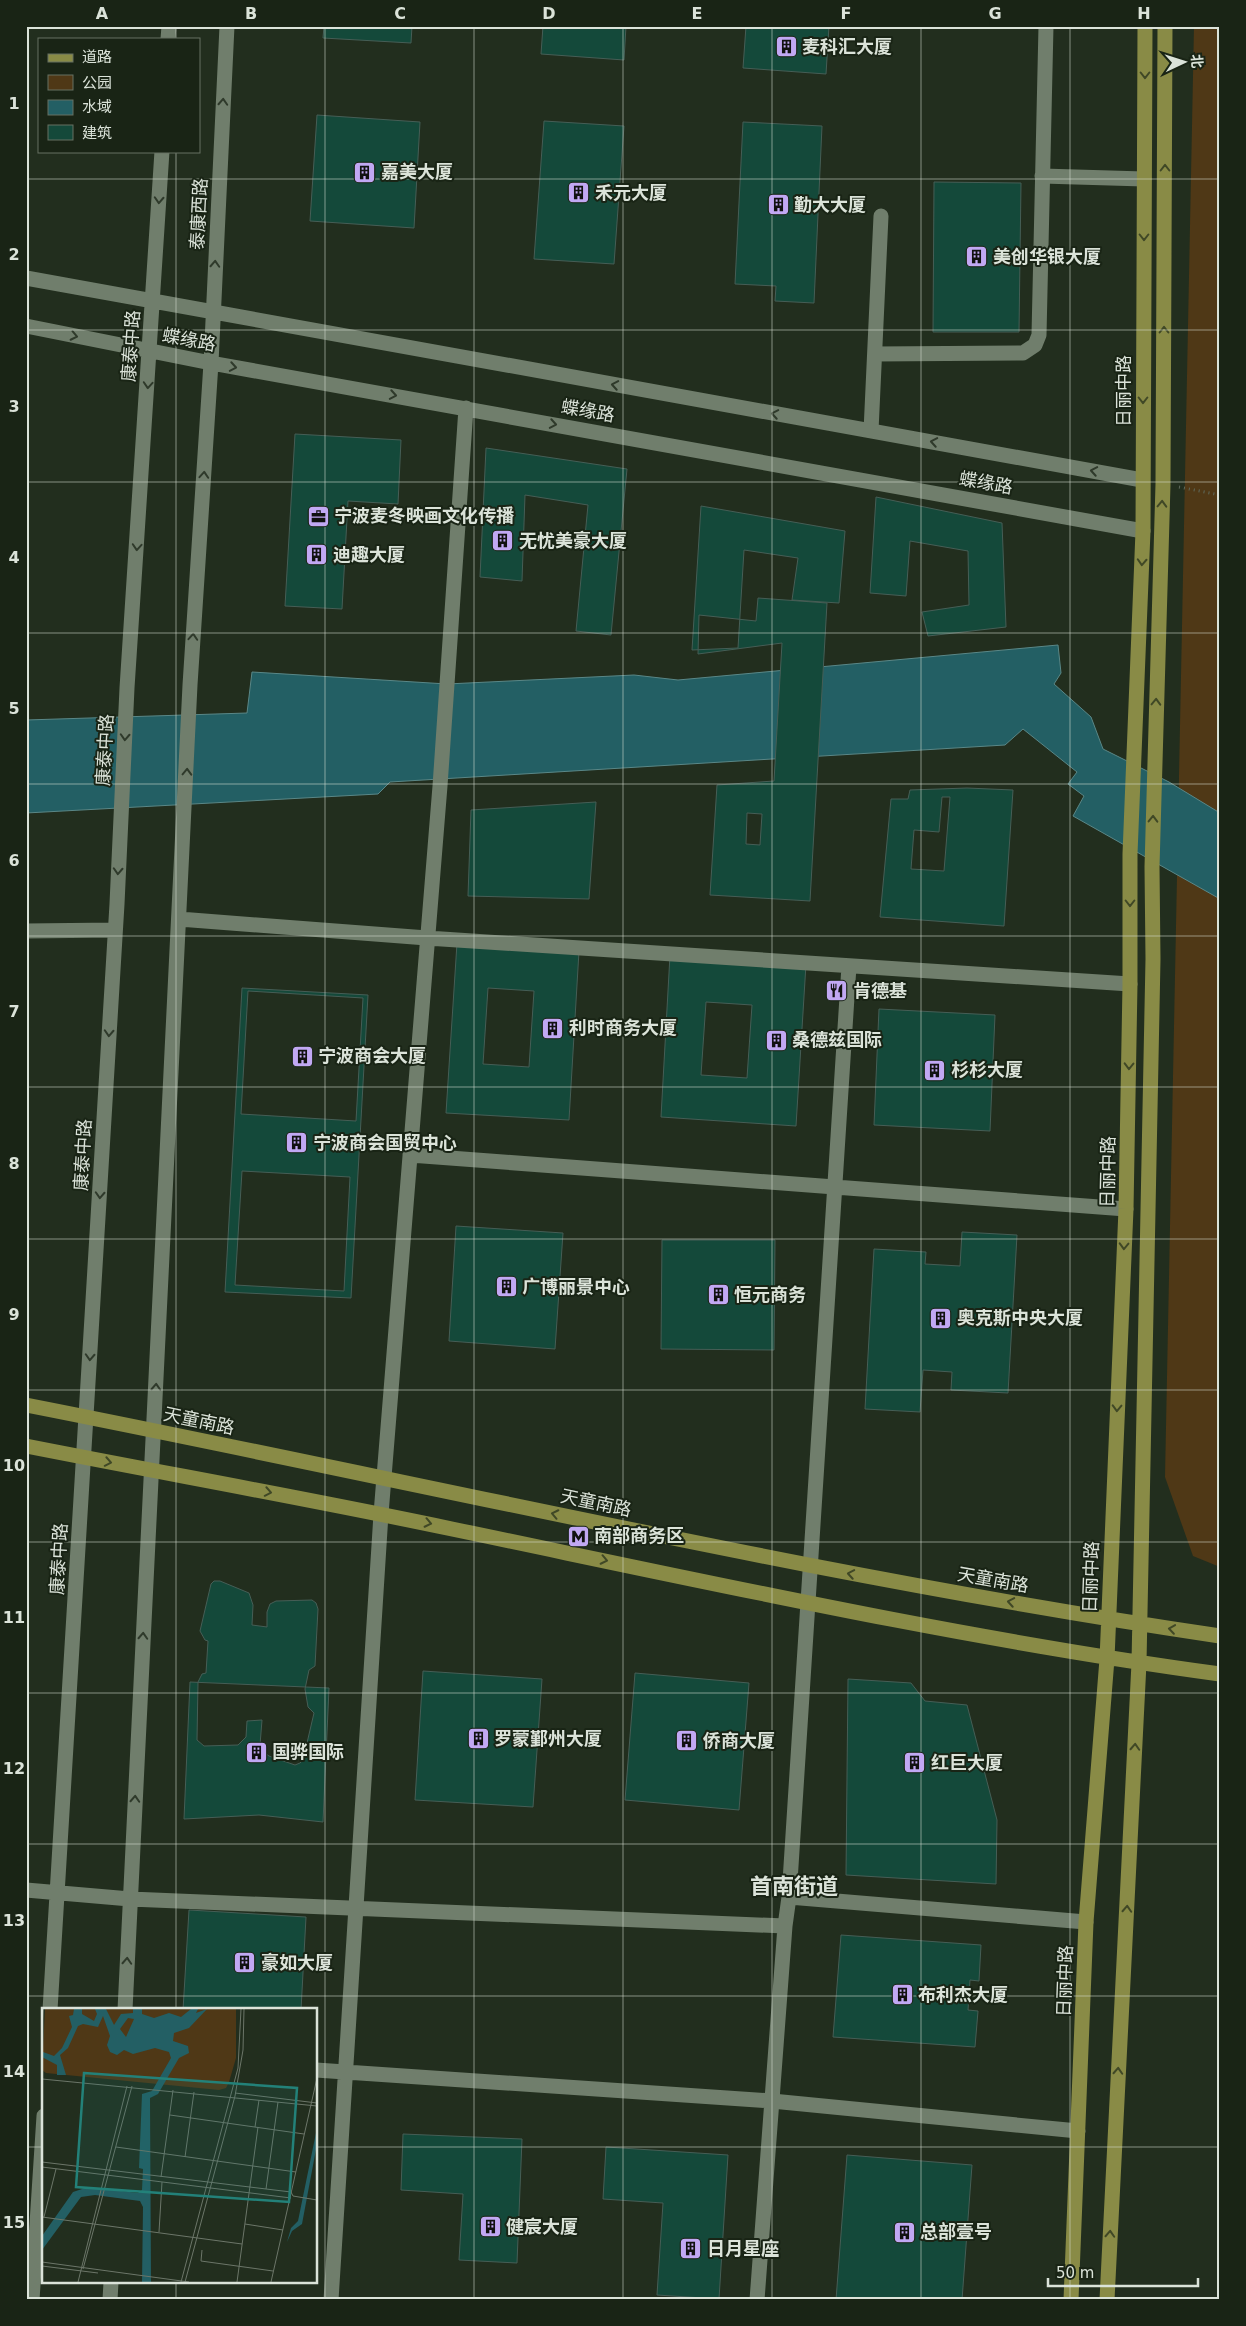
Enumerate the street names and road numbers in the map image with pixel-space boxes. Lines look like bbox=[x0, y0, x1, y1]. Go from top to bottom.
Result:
street label: 泰康西路 bbox=[186, 177, 211, 250]
street label: 康泰中路 bbox=[118, 309, 143, 383]
street label: 蝶缘路 bbox=[161, 324, 218, 355]
street label: 日丽中路 bbox=[1113, 355, 1134, 427]
street label: 蝶缘路 bbox=[560, 395, 616, 426]
street label: 蝶缘路 bbox=[958, 467, 1014, 498]
street label: 康泰中路 bbox=[92, 713, 117, 786]
street label: 康泰中路 bbox=[70, 1118, 95, 1191]
street label: 日丽中路 bbox=[1096, 1136, 1119, 1208]
street label: 天童南路 bbox=[162, 1403, 237, 1438]
street label: 天童南路 bbox=[559, 1485, 634, 1520]
street label: 康泰中路 bbox=[46, 1522, 71, 1595]
street label: 日丽中路 bbox=[1079, 1541, 1102, 1613]
street label: 天童南路 bbox=[956, 1563, 1030, 1596]
street label: 日丽中路 bbox=[1053, 1945, 1076, 2017]

